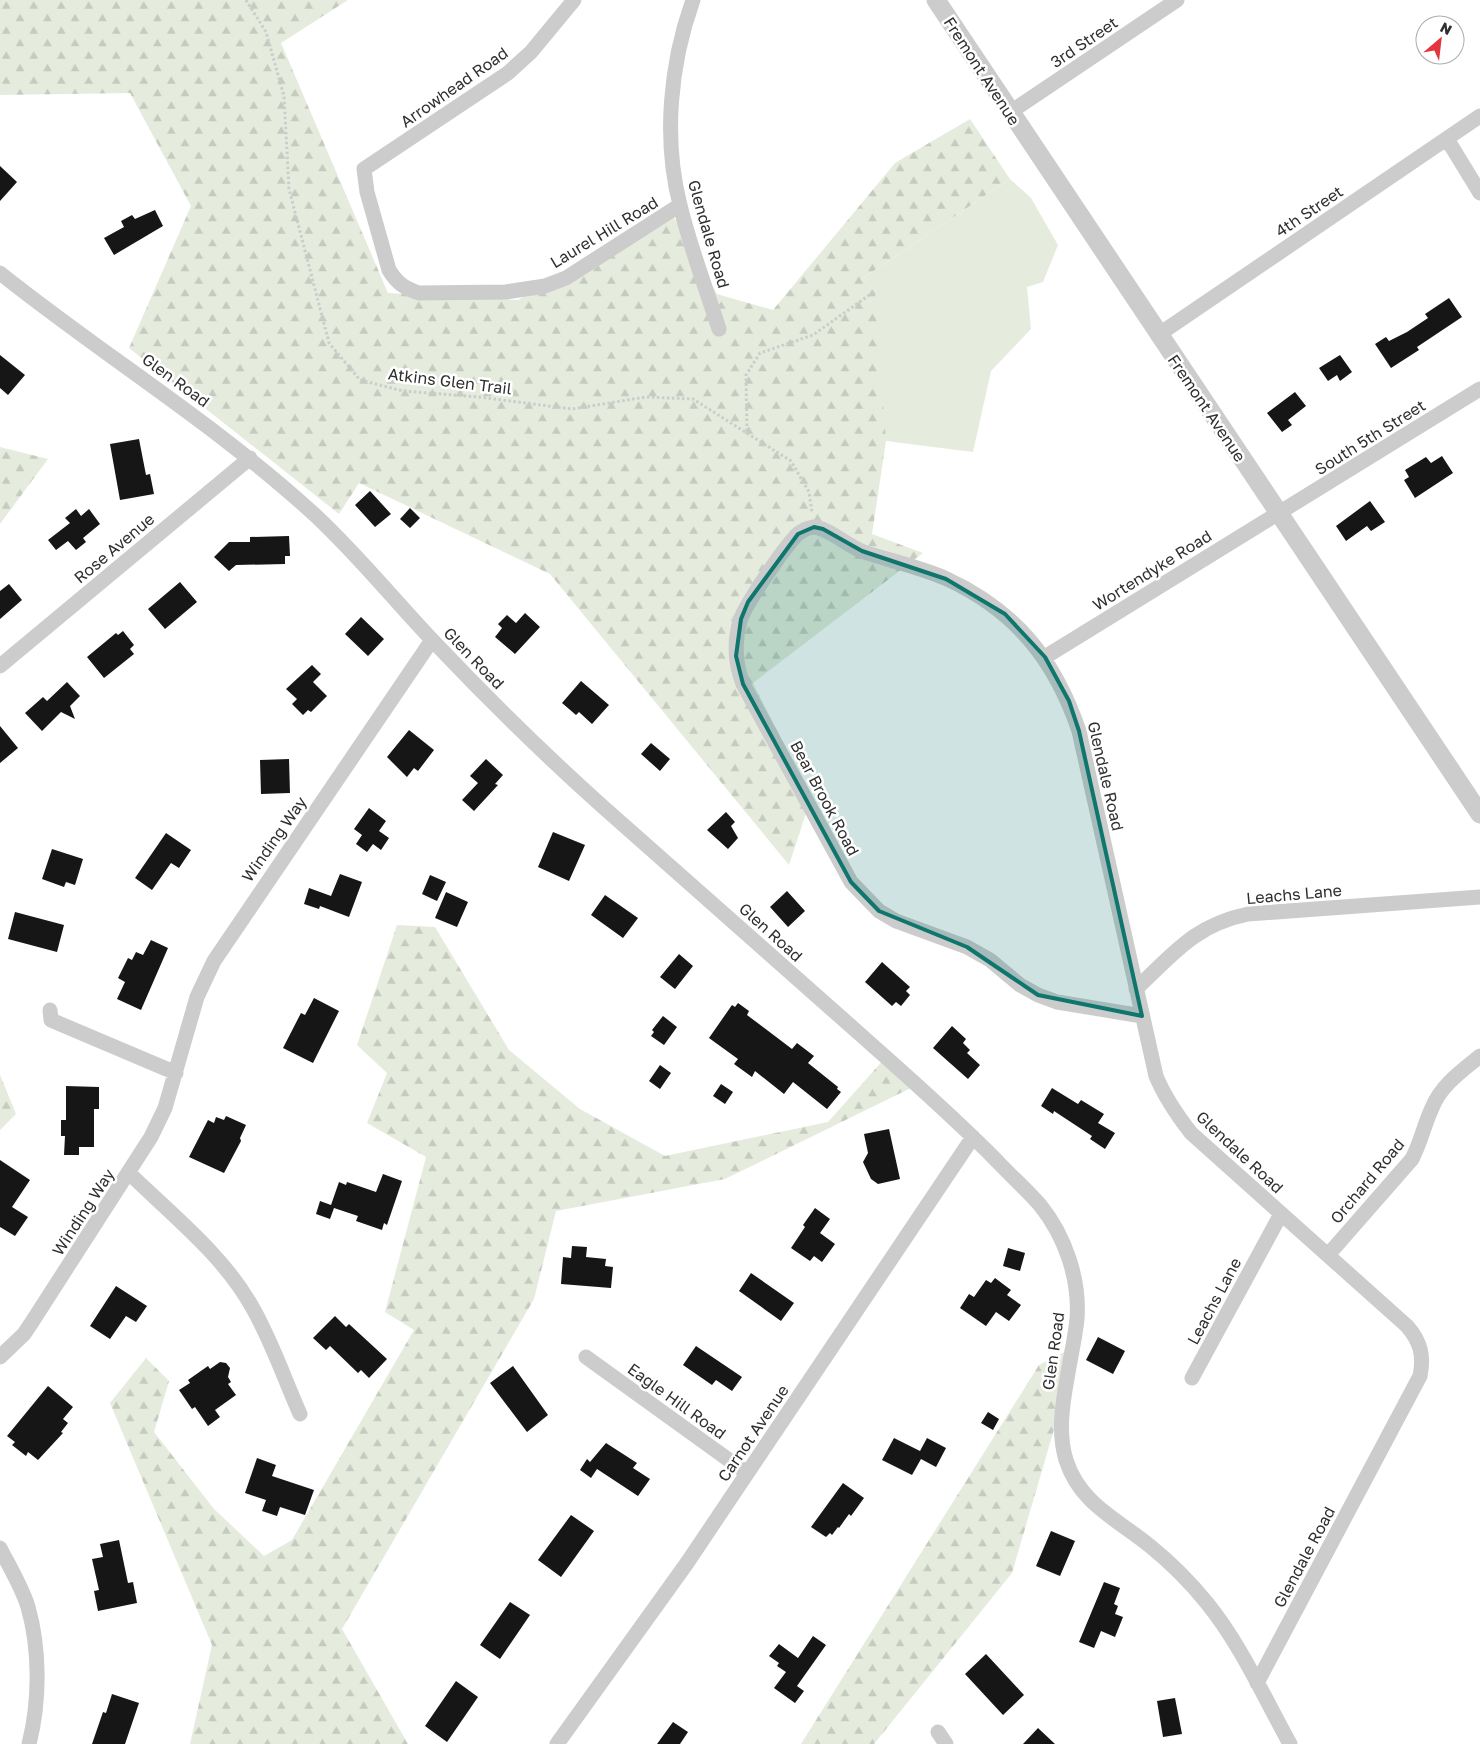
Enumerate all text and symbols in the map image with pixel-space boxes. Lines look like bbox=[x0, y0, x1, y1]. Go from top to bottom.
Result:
street label: 3rd Street bbox=[1047, 12, 1121, 72]
street label: Fremont Avenue bbox=[940, 13, 1024, 129]
north arrow bbox=[1415, 15, 1465, 65]
text: N bbox=[1438, 18, 1455, 38]
street label: Arrowhead Road bbox=[396, 42, 512, 132]
street label: Glendale Road bbox=[684, 178, 734, 290]
street label: 4th Street bbox=[1271, 181, 1347, 241]
street label: Laurel Hill Road bbox=[546, 192, 662, 272]
street label: Glen Road bbox=[138, 349, 214, 411]
street label: Fremont Avenue bbox=[1164, 351, 1250, 465]
street label: Atkins Glen Trail bbox=[387, 363, 513, 399]
street label: South 5th Street bbox=[1311, 395, 1429, 479]
street label: Rose Avenue bbox=[70, 509, 158, 587]
street label: Wortendyke Road bbox=[1089, 525, 1215, 615]
street label: Glen Road bbox=[440, 623, 508, 693]
street label: Glendale Road bbox=[1084, 719, 1128, 833]
street label: Bear Brook Road bbox=[786, 737, 864, 859]
street label: Winding Way bbox=[237, 792, 311, 886]
street label: Leachs Lane bbox=[1245, 880, 1343, 908]
street label: Glen Road bbox=[735, 898, 807, 966]
street label: Glendale Road bbox=[1192, 1107, 1288, 1197]
street label: Orchard Road bbox=[1326, 1134, 1408, 1228]
street label: Winding Way bbox=[47, 1165, 119, 1259]
street label: Leachs Lane bbox=[1183, 1254, 1245, 1348]
street label: Glen Road bbox=[1038, 1311, 1068, 1391]
street label: Eagle Hill Road bbox=[624, 1359, 730, 1443]
street label: Carnot Avenue bbox=[713, 1381, 793, 1485]
street label: Glendale Road bbox=[1269, 1503, 1339, 1611]

